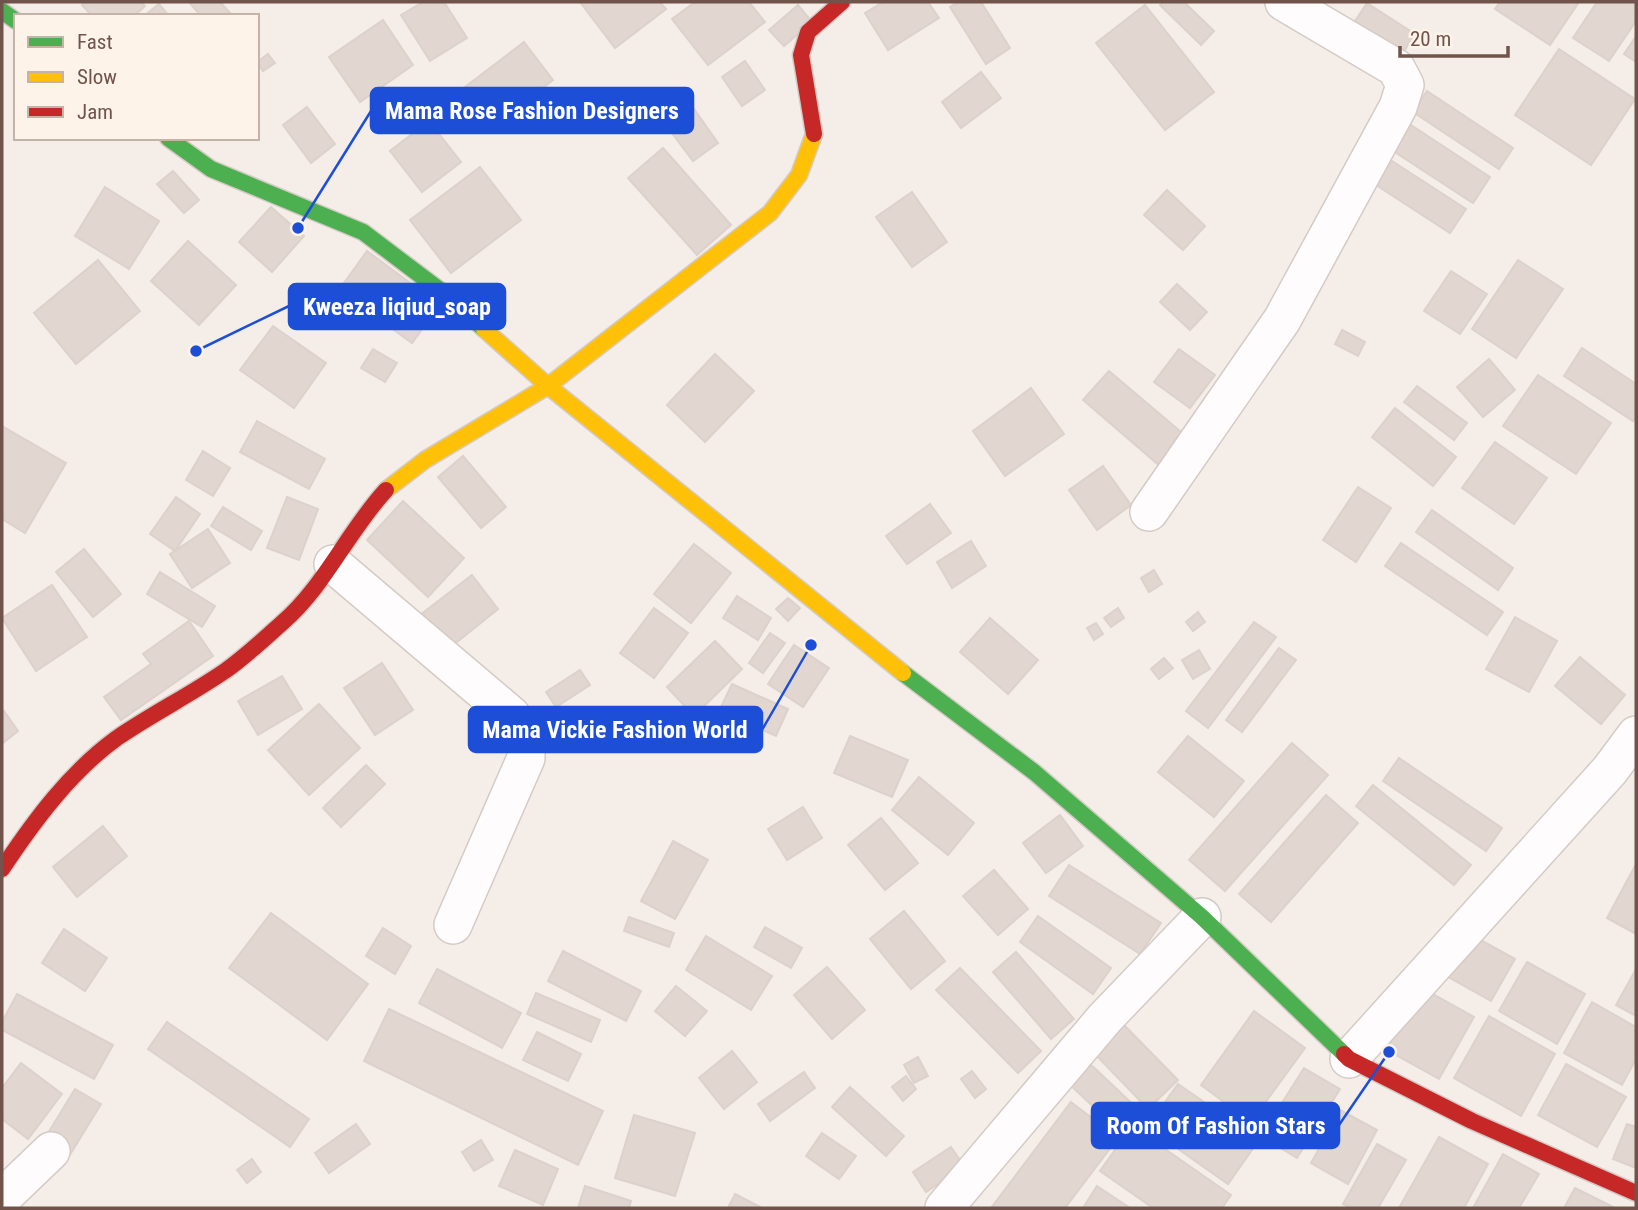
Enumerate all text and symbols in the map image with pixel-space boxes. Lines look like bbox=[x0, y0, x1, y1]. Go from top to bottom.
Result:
legend bbox=[14, 14, 259, 140]
scale bar bbox=[1400, 14, 1508, 58]
text: 20 m bbox=[1410, 27, 1451, 51]
text: Fast bbox=[77, 30, 113, 54]
text: Slow bbox=[77, 65, 117, 89]
callout: Mama Rose Fashion Designers bbox=[371, 88, 693, 133]
text: Mama Rose Fashion Designers bbox=[385, 97, 679, 125]
text: Jam bbox=[77, 100, 113, 124]
callout: Kweeza liqiud_soap bbox=[289, 284, 505, 329]
text: Kweeza liqiud_soap bbox=[303, 293, 491, 321]
callout: Mama Vickie Fashion World bbox=[469, 707, 762, 752]
text: Mama Vickie Fashion World bbox=[482, 716, 748, 744]
callout: Room Of Fashion Stars bbox=[1092, 1103, 1339, 1148]
text: Room Of Fashion Stars bbox=[1106, 1112, 1326, 1140]

